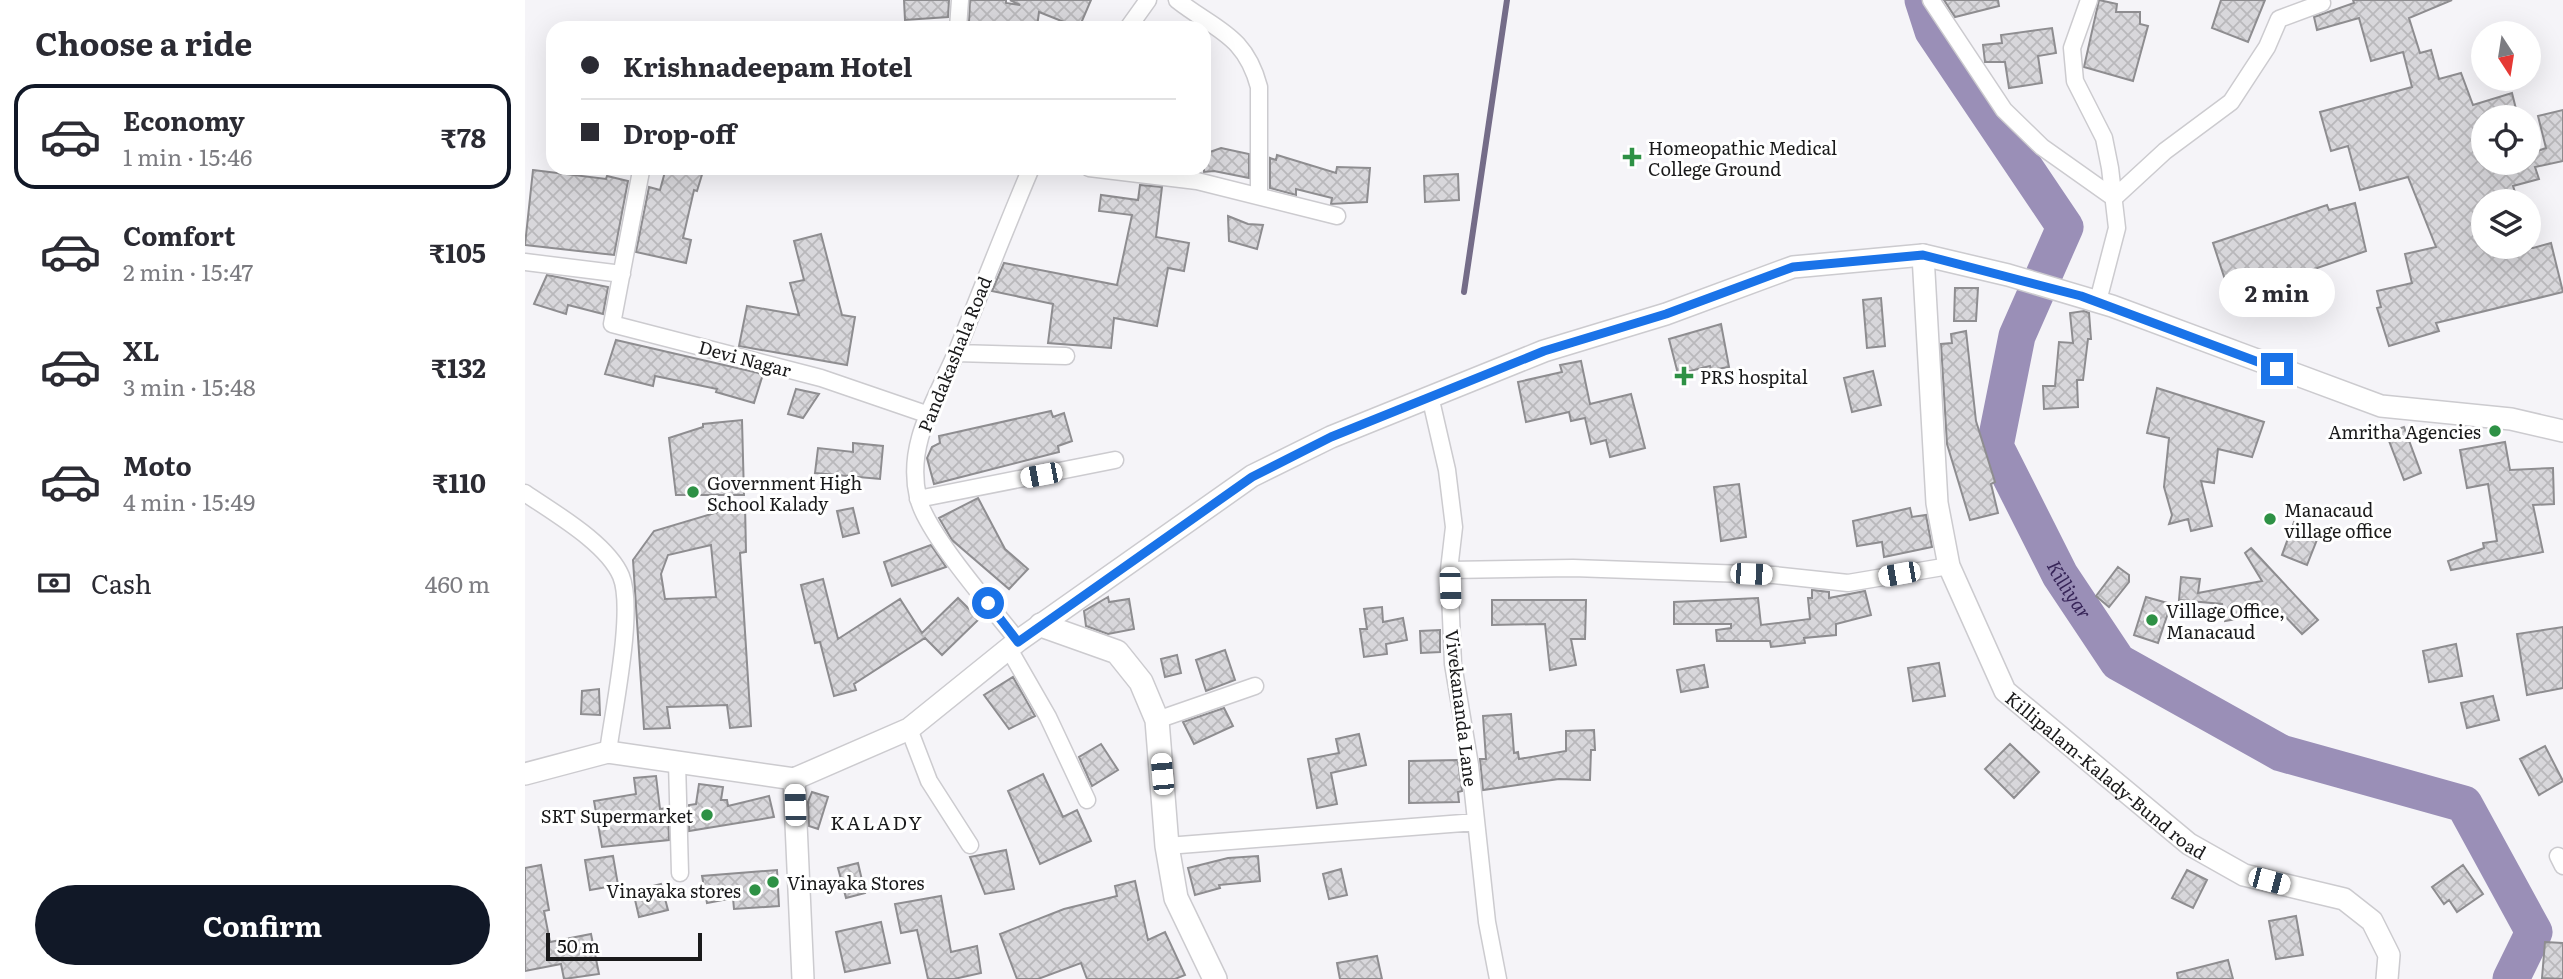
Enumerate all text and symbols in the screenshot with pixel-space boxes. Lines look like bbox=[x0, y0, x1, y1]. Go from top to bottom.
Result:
text: Choose a ride bbox=[35, 18, 252, 66]
north arrow bbox=[2471, 21, 2541, 91]
map controls bbox=[2471, 21, 2541, 259]
text: Krishnadeepam Hotel bbox=[623, 46, 913, 85]
text: Economy bbox=[123, 100, 245, 139]
icon: car bbox=[39, 105, 102, 168]
button: locate bbox=[2471, 105, 2541, 175]
text: Drop-off bbox=[623, 113, 736, 152]
text: ₹78 bbox=[441, 117, 486, 156]
place label: Homeopathic Medical College Ground bbox=[1648, 134, 1837, 182]
text: 1 min · 15:46 bbox=[123, 139, 252, 173]
marker: Homeopathic Medical College Ground bbox=[1622, 147, 1642, 167]
button: layers bbox=[2471, 189, 2541, 259]
text: Comfort bbox=[123, 215, 235, 254]
icon: car bbox=[39, 220, 102, 283]
text: ₹105 bbox=[429, 232, 486, 271]
text: 2 min · 15:47 bbox=[123, 254, 253, 288]
callout: 2 min bbox=[2219, 268, 2335, 316]
street label: Pandakashala Road bbox=[910, 272, 998, 436]
text: 2 min bbox=[2245, 275, 2309, 309]
text: XL bbox=[123, 330, 160, 369]
street label: Devi Nagar bbox=[696, 333, 795, 383]
icon: car bbox=[39, 335, 102, 398]
text: ₹132 bbox=[431, 347, 486, 386]
route end bbox=[2261, 353, 2293, 385]
place label: PRS hospital bbox=[1700, 363, 1808, 390]
marker: PRS hospital bbox=[1674, 366, 1694, 386]
text: 3 min · 15:48 bbox=[123, 369, 256, 403]
place label: Amritha Agencies bbox=[2328, 418, 2481, 445]
marker: Amritha Agencies bbox=[2487, 423, 2503, 439]
text: Moto bbox=[123, 445, 192, 484]
icon: car bbox=[39, 450, 102, 513]
car bbox=[1019, 461, 1064, 489]
text: ₹110 bbox=[432, 462, 486, 501]
place label: Government High School Kalady bbox=[707, 469, 862, 517]
text: 4 min · 15:49 bbox=[123, 484, 255, 518]
marker: Government High School Kalady bbox=[685, 484, 701, 500]
place label: Manacaud village office bbox=[2284, 496, 2392, 544]
marker: Manacaud village office bbox=[2262, 511, 2278, 527]
water label: Killiyar bbox=[2041, 555, 2099, 624]
car bbox=[1877, 560, 1922, 588]
text: Cash bbox=[91, 563, 152, 602]
car bbox=[1730, 563, 1773, 585]
icon: cash bbox=[35, 564, 73, 602]
text: 460 m bbox=[425, 566, 490, 600]
car bbox=[1439, 567, 1462, 609]
route start bbox=[972, 587, 1004, 619]
place label: Village Office, Manacaud bbox=[2166, 597, 2285, 645]
marker: Village Office, Manacaud bbox=[2144, 612, 2160, 628]
street label: Vivekananda Lane bbox=[1439, 628, 1485, 788]
street label: Killipalam-Kalady-Bund road bbox=[2000, 684, 2212, 865]
car bbox=[1150, 752, 1175, 796]
car bbox=[784, 784, 807, 826]
place label: SRT Supermarket bbox=[541, 802, 694, 829]
marker: SRT Supermarket bbox=[699, 807, 715, 823]
district label: KALADY bbox=[830, 808, 924, 836]
car bbox=[2246, 865, 2293, 897]
place label: Vinayaka Stores bbox=[787, 869, 924, 896]
marker: Vinayaka Stores bbox=[765, 874, 781, 890]
place label: Vinayaka stores bbox=[606, 877, 741, 904]
marker: Vinayaka stores bbox=[747, 882, 763, 898]
button: Confirm bbox=[35, 885, 490, 965]
scale bar bbox=[546, 930, 702, 962]
text: 50 m bbox=[557, 931, 600, 959]

